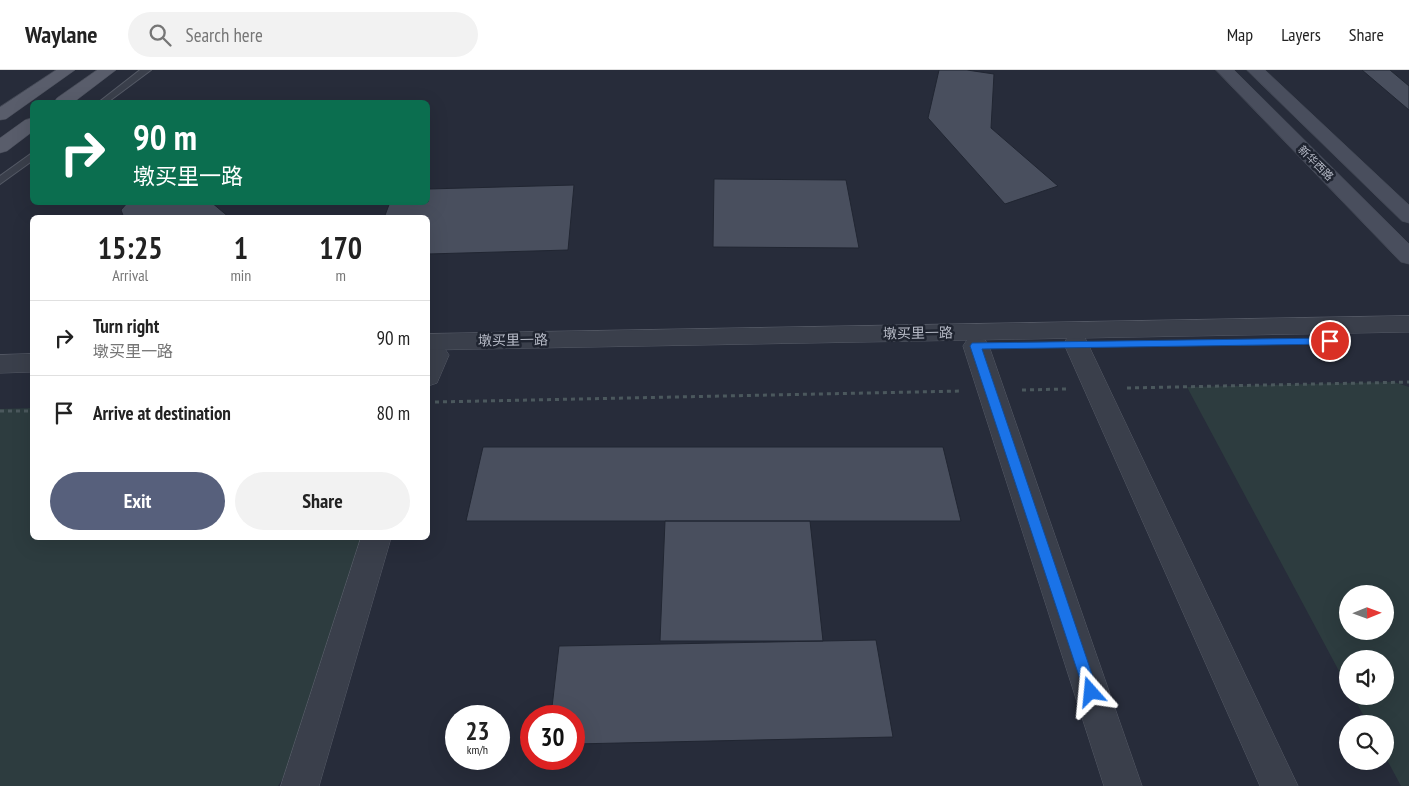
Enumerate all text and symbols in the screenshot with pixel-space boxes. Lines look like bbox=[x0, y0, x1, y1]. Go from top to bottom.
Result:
search box bbox=[128, 12, 478, 57]
text: Waylane bbox=[25, 19, 98, 50]
icon: search bbox=[146, 21, 174, 49]
text: Search here bbox=[186, 23, 263, 47]
text: Map bbox=[1227, 23, 1253, 46]
text: Layers bbox=[1281, 23, 1321, 46]
text: Share bbox=[1349, 23, 1384, 46]
text: 90 m bbox=[133, 114, 197, 160]
icon: right bbox=[50, 120, 115, 185]
street label: 新华西路 bbox=[1295, 142, 1337, 184]
text: 墩买里一路 bbox=[133, 162, 243, 190]
text: 15:25 bbox=[98, 228, 163, 267]
text: 1 bbox=[234, 228, 248, 267]
text: 170 bbox=[319, 228, 362, 267]
text: Arrival bbox=[112, 265, 148, 285]
text: min bbox=[230, 265, 251, 285]
text: m bbox=[335, 265, 346, 285]
text: Turn right bbox=[93, 314, 159, 338]
pin bbox=[1309, 320, 1351, 362]
street label: 墩买里一路 bbox=[883, 323, 953, 343]
icon: right bbox=[50, 324, 78, 352]
text: 90 m bbox=[377, 326, 410, 350]
icon: arrive bbox=[1316, 327, 1344, 355]
street label: 墩买里一路 bbox=[478, 330, 548, 350]
text: 墩买里一路 bbox=[93, 341, 173, 361]
icon: arrive bbox=[50, 399, 78, 427]
text: Arrive at destination bbox=[93, 401, 231, 425]
text: 80 m bbox=[377, 401, 410, 425]
button: Exit bbox=[50, 472, 225, 530]
button: Share bbox=[235, 472, 410, 530]
north arrow bbox=[1339, 585, 1394, 640]
map controls bbox=[1339, 585, 1394, 770]
button: sound bbox=[1339, 650, 1394, 705]
position arrow bbox=[1064, 665, 1116, 717]
speed limit sign: 30 bbox=[520, 705, 585, 770]
text: 23 bbox=[466, 715, 489, 747]
button: search bbox=[1339, 715, 1394, 770]
text: km/h bbox=[467, 742, 488, 757]

